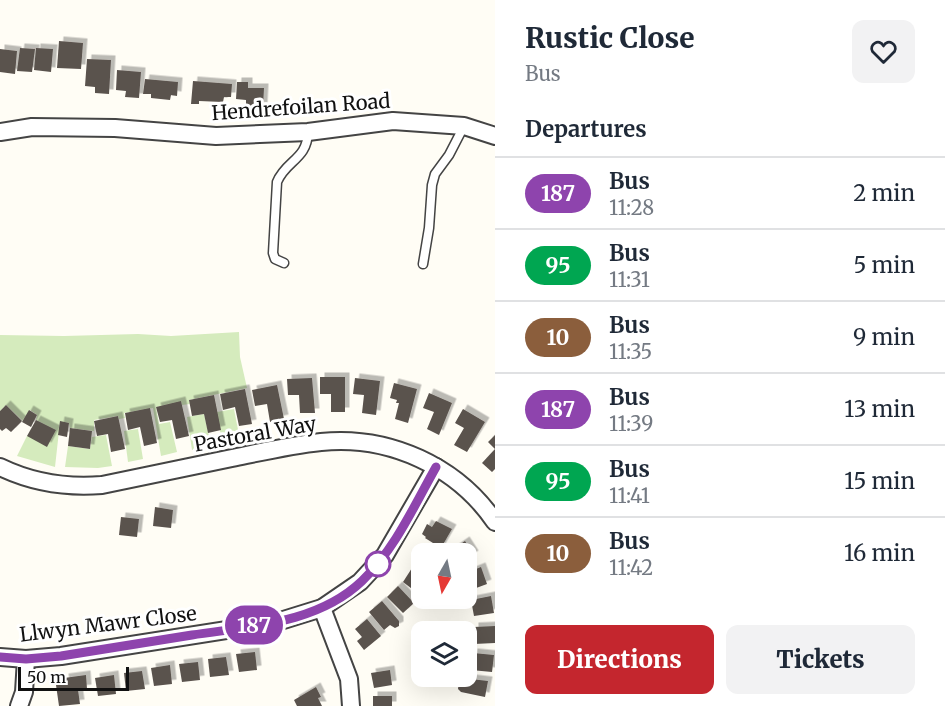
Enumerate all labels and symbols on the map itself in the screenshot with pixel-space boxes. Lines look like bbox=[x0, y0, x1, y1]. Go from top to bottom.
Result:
street label: Hendrefoilan Road bbox=[211, 88, 391, 125]
street label: Pastoral Way bbox=[192, 410, 318, 457]
north arrow bbox=[411, 543, 477, 609]
unlabelled marker bbox=[365, 551, 391, 577]
street label: Llwyn Mawr Close bbox=[18, 600, 198, 647]
line badge: 187 bbox=[220, 606, 288, 644]
scale bar bbox=[18, 664, 129, 692]

